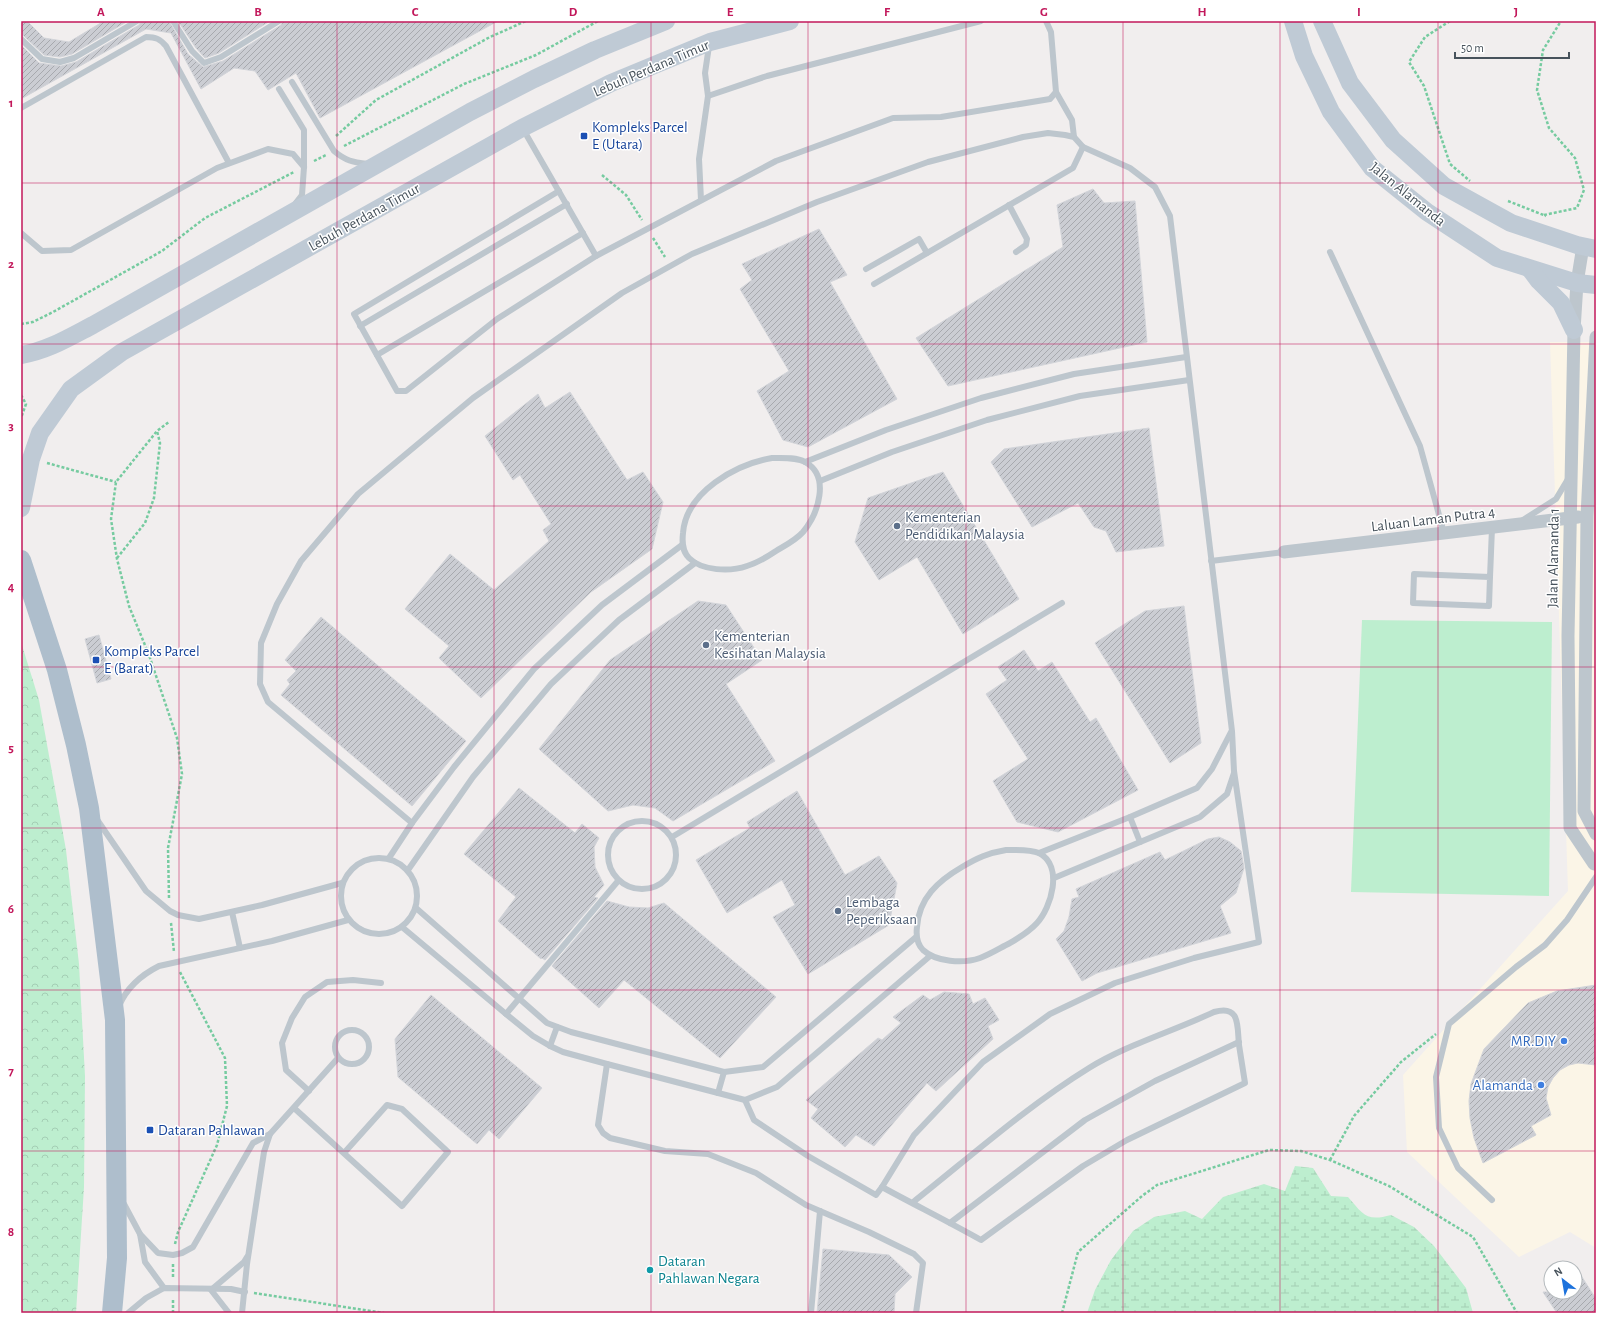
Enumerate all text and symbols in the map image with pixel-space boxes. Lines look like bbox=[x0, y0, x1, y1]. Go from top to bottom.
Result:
text: A bbox=[97, 6, 105, 19]
text: B bbox=[254, 6, 262, 19]
text: C bbox=[412, 6, 419, 19]
text: D bbox=[569, 6, 578, 19]
text: E bbox=[727, 6, 734, 19]
text: F bbox=[884, 6, 891, 19]
text: G bbox=[1040, 6, 1048, 19]
text: H bbox=[1197, 6, 1207, 19]
text: I bbox=[1357, 6, 1361, 19]
text: J bbox=[1514, 6, 1518, 19]
scale bar bbox=[1455, 34, 1569, 60]
street label: Lebuh Perdana Timur bbox=[591, 37, 712, 100]
text: 50 m bbox=[1461, 42, 1484, 54]
text: 1 bbox=[9, 97, 13, 110]
place label: Kompleks Parcel E (Utara) bbox=[592, 120, 688, 152]
marker: Kompleks Parcel E (Utara) bbox=[579, 131, 589, 141]
street label: Jalan Alamanda bbox=[1367, 159, 1448, 229]
street label: Lebuh Perdana Timur bbox=[306, 181, 422, 254]
text: 2 bbox=[8, 258, 14, 271]
text: 3 bbox=[8, 420, 14, 433]
street label: Laluan Laman Putra 4 bbox=[1370, 504, 1496, 535]
street label: Jalan Alamanda 1 bbox=[1545, 508, 1562, 608]
place label: Kementerian Pendidikan Malaysia bbox=[905, 510, 1025, 542]
marker: Kementerian Pendidikan Malaysia bbox=[892, 521, 902, 531]
text: 4 bbox=[8, 581, 15, 594]
place label: Kementerian Kesihatan Malaysia bbox=[714, 629, 826, 661]
marker: Kementerian Kesihatan Malaysia bbox=[701, 640, 711, 650]
place label: Kompleks Parcel E (Barat) bbox=[104, 644, 200, 676]
marker: Kompleks Parcel E (Barat) bbox=[91, 655, 101, 665]
text: 5 bbox=[8, 742, 14, 755]
place label: Lembaga Peperiksaan bbox=[846, 895, 917, 927]
text: 6 bbox=[8, 903, 14, 916]
marker: Lembaga Peperiksaan bbox=[833, 906, 843, 916]
place label: MR.DIY bbox=[1511, 1034, 1556, 1049]
marker: MR.DIY bbox=[1559, 1036, 1569, 1046]
text: 7 bbox=[8, 1065, 14, 1078]
place label: Alamanda bbox=[1473, 1078, 1533, 1093]
marker: Alamanda bbox=[1536, 1080, 1546, 1090]
place label: Dataran Pahlawan bbox=[158, 1123, 265, 1138]
marker: Dataran Pahlawan bbox=[145, 1125, 155, 1135]
text: 8 bbox=[8, 1226, 14, 1239]
place label: Dataran Pahlawan Negara bbox=[658, 1254, 760, 1286]
north arrow bbox=[1543, 1260, 1583, 1300]
marker: Dataran Pahlawan Negara bbox=[645, 1265, 655, 1275]
text: N bbox=[1552, 1265, 1564, 1279]

